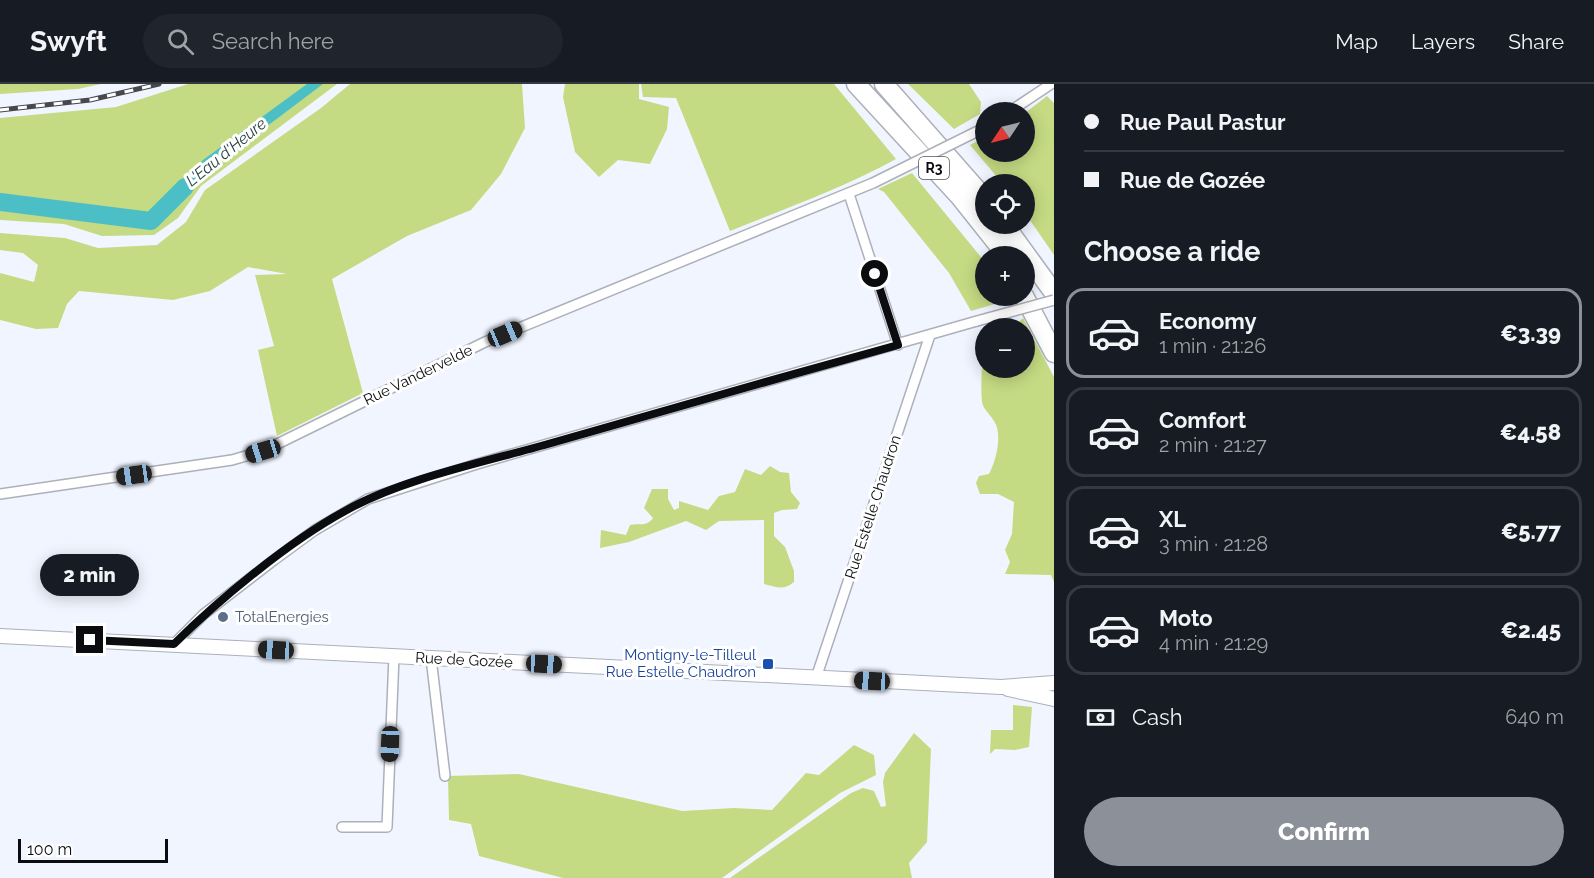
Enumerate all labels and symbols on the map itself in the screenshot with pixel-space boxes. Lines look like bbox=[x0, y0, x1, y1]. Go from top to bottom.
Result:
north arrow bbox=[975, 102, 1035, 162]
water label: L'Eau d'Heure bbox=[182, 114, 270, 190]
road number: R3 bbox=[919, 157, 949, 179]
route start bbox=[861, 260, 888, 287]
car bbox=[485, 319, 525, 349]
street label: Rue Vandervelde bbox=[360, 341, 476, 409]
street label: Rue Estelle Chaudron bbox=[841, 433, 905, 581]
car bbox=[243, 437, 283, 465]
car bbox=[115, 464, 153, 486]
callout: 2 min bbox=[40, 553, 140, 595]
place label: TotalEnergies bbox=[235, 608, 329, 626]
marker: TotalEnergies bbox=[216, 610, 230, 624]
route end bbox=[76, 626, 103, 653]
car bbox=[258, 640, 294, 660]
place label: Montigny-le-Tilleul Rue Estelle Chaudron bbox=[606, 646, 757, 681]
street label: Rue de Gozée bbox=[415, 648, 513, 672]
car bbox=[526, 654, 562, 674]
marker: Montigny-le-Tilleul Rue Estelle Chaudron bbox=[761, 657, 775, 671]
car bbox=[854, 671, 890, 691]
car bbox=[380, 726, 400, 762]
scale bar bbox=[18, 836, 168, 864]

